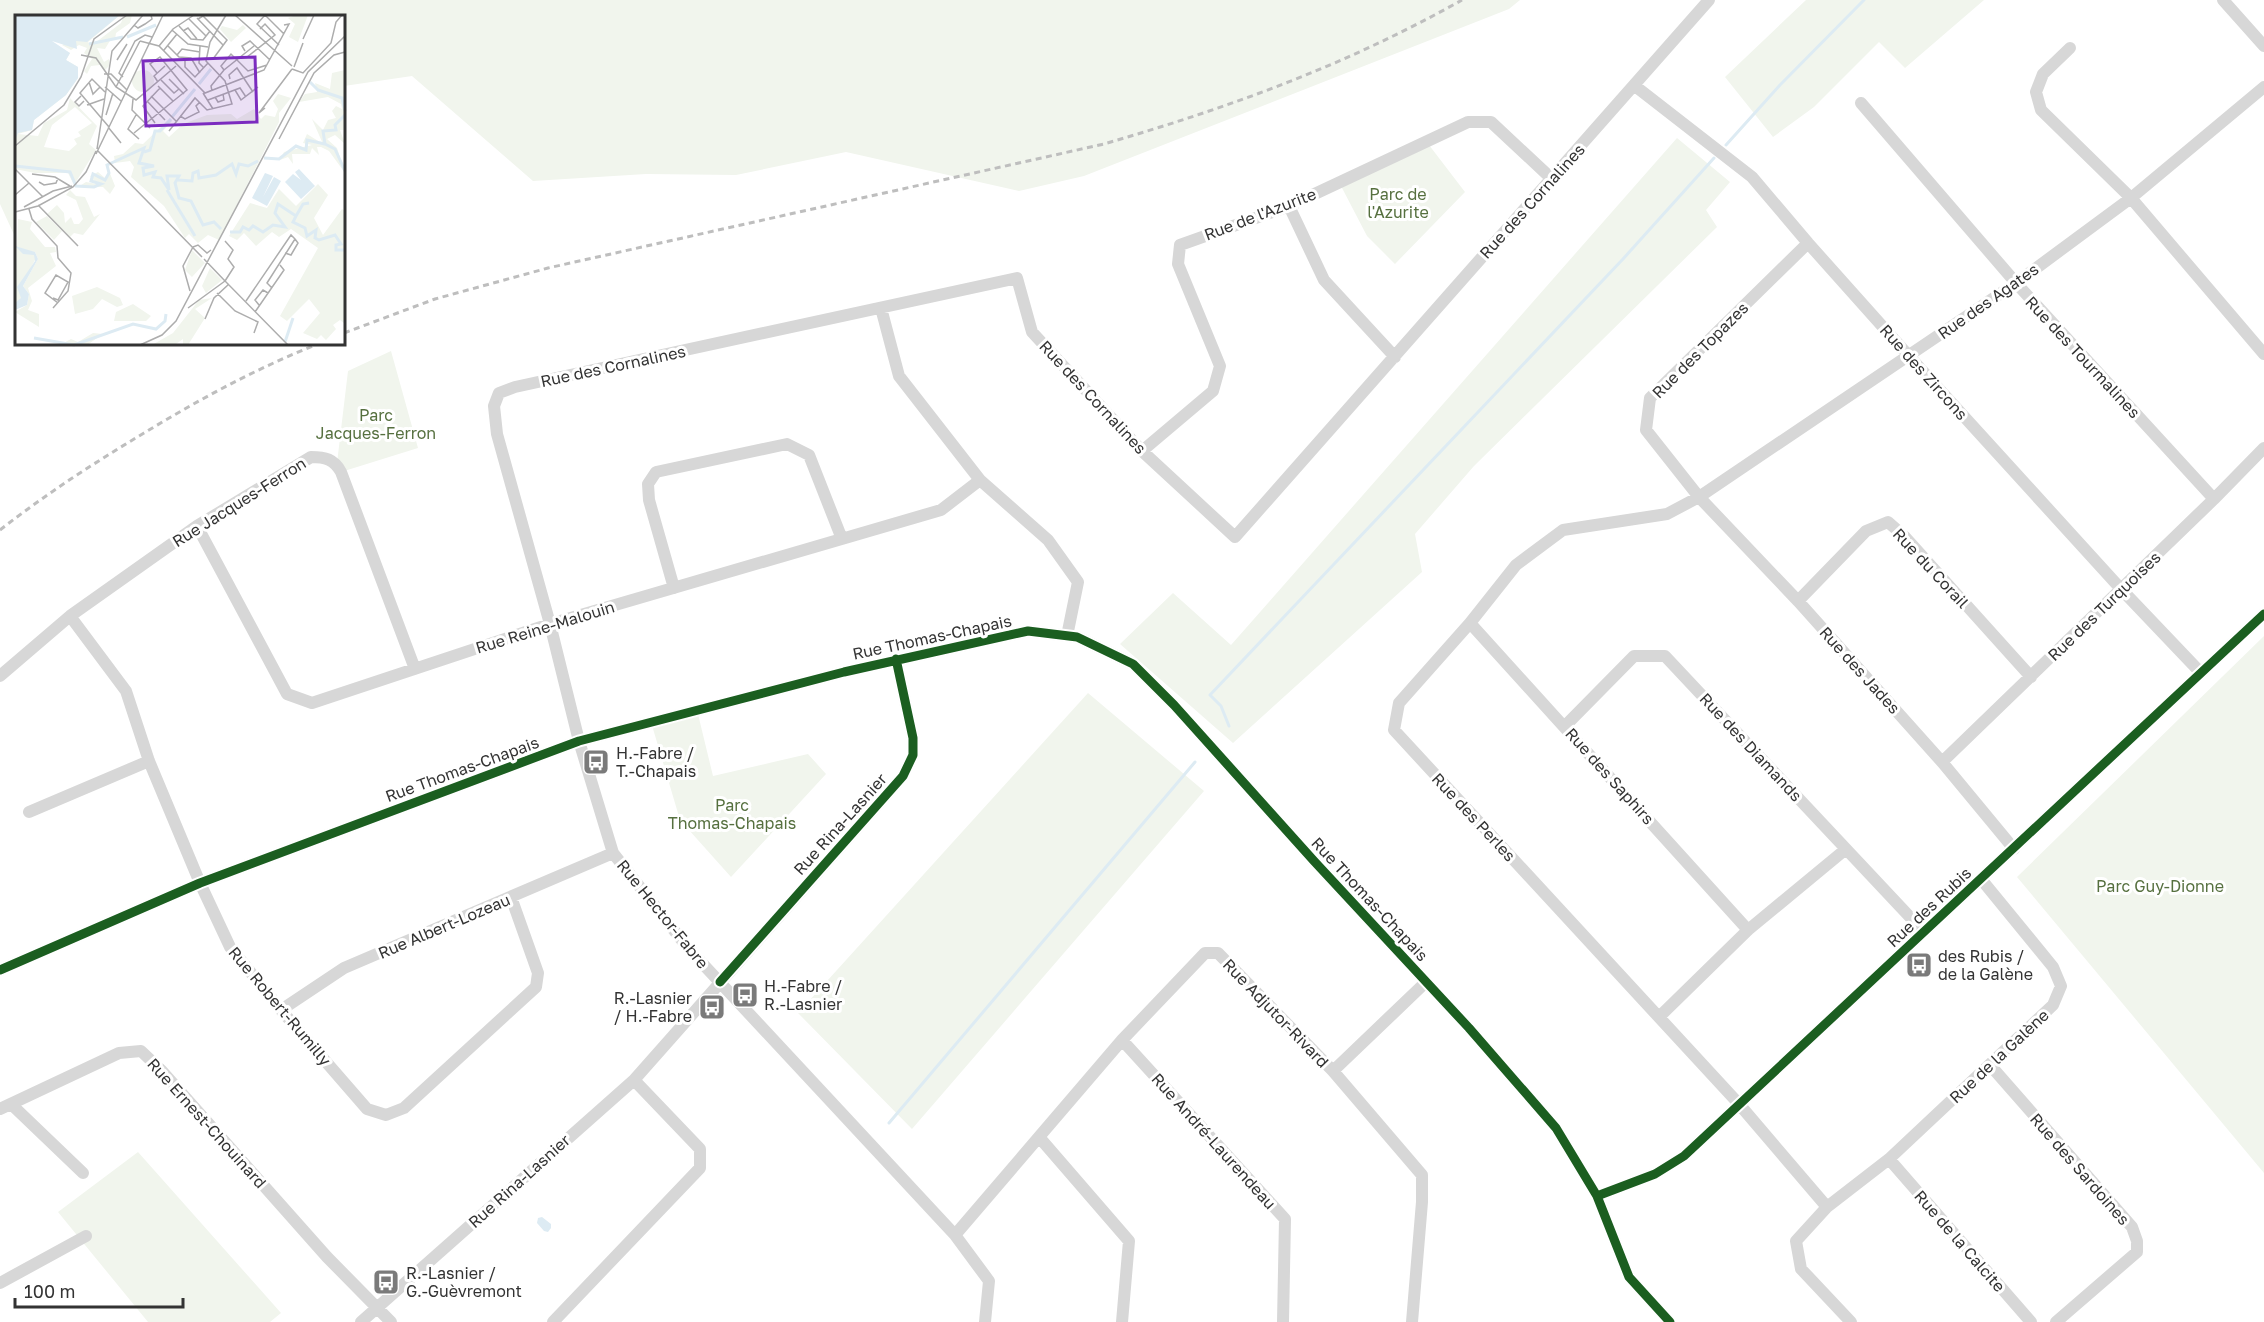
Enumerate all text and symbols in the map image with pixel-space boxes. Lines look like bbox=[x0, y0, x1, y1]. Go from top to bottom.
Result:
inset map bbox=[15, 15, 345, 345]
street label: Rue des Cornalines bbox=[1475, 139, 1589, 263]
street label: Rue de l'Azurite bbox=[1201, 183, 1319, 245]
park label: Parc de l'Azurite bbox=[1367, 184, 1429, 222]
street label: Rue des Agates bbox=[1934, 259, 2042, 343]
street label: Rue des Tourmalines bbox=[2021, 292, 2145, 422]
street label: Rue des Topazes bbox=[1648, 298, 1752, 402]
street label: Rue des Zircons bbox=[1876, 320, 1972, 424]
street label: Rue des Cornalines bbox=[1035, 336, 1151, 458]
street label: Rue des Cornalines bbox=[539, 341, 687, 391]
park label: Parc Jacques-Ferron bbox=[316, 405, 436, 443]
street label: Rue Jacques-Ferron bbox=[168, 453, 310, 551]
street label: Rue du Corail bbox=[1889, 524, 1973, 612]
street label: Rue des Turquoises bbox=[2043, 547, 2165, 665]
street label: Rue Reine-Malouin bbox=[473, 596, 617, 658]
street label: Rue Thomas-Chapais bbox=[851, 610, 1013, 664]
street label: Rue des Jades bbox=[1816, 622, 1904, 718]
street label: Rue des Diamands bbox=[1696, 689, 1806, 805]
street label: Rue des Saphirs bbox=[1561, 724, 1659, 828]
street label: Rue Thomas-Chapais bbox=[382, 732, 542, 806]
place label: H.-Fabre / T.-Chapais bbox=[616, 743, 696, 781]
bus stop icon: H.-Fabre / T.-Chapais bbox=[581, 747, 611, 777]
street label: Rue Rina-Lasnier bbox=[789, 769, 891, 879]
street label: Rue des Perles bbox=[1428, 769, 1520, 865]
park label: Parc Thomas-Chapais bbox=[668, 795, 796, 833]
street label: Rue Thomas-Chapais bbox=[1307, 833, 1433, 965]
street label: Rue Hector-Fabre bbox=[613, 855, 713, 973]
street label: Rue des Rubis bbox=[1883, 863, 1975, 951]
park label: Parc Guy-Dionne bbox=[2096, 876, 2224, 896]
street label: Rue Albert-Lozeau bbox=[375, 889, 513, 963]
street label: Rue Robert-Rumilly bbox=[224, 942, 336, 1070]
place label: des Rubis / de la Galène bbox=[1938, 946, 2033, 984]
bus stop icon: des Rubis / de la Galène bbox=[1904, 950, 1934, 980]
street label: Rue Adjutor-Rivard bbox=[1219, 954, 1333, 1072]
place label: H.-Fabre / R.-Lasnier bbox=[764, 976, 842, 1014]
bus stop icon: H.-Fabre / R.-Lasnier bbox=[730, 980, 760, 1010]
place label: R.-Lasnier / H.-Fabre bbox=[614, 988, 692, 1026]
bus stop icon: R.-Lasnier / H.-Fabre bbox=[697, 992, 727, 1022]
street label: Rue de la Galène bbox=[1945, 1005, 2053, 1107]
street label: Rue Ernest-Chouinard bbox=[143, 1054, 271, 1192]
street label: Rue André-Laurendeau bbox=[1148, 1069, 1280, 1213]
street label: Rue des Sardoines bbox=[2026, 1109, 2134, 1229]
street label: Rue Rina-Lasnier bbox=[464, 1130, 574, 1232]
street label: Rue de la Calcite bbox=[1910, 1186, 2010, 1296]
place label: R.-Lasnier / G.-Guèvremont bbox=[406, 1263, 522, 1301]
bus stop icon: R.-Lasnier / G.-Guèvremont bbox=[371, 1267, 401, 1297]
scale bar bbox=[15, 1271, 183, 1309]
text: 100 m bbox=[24, 1280, 75, 1302]

